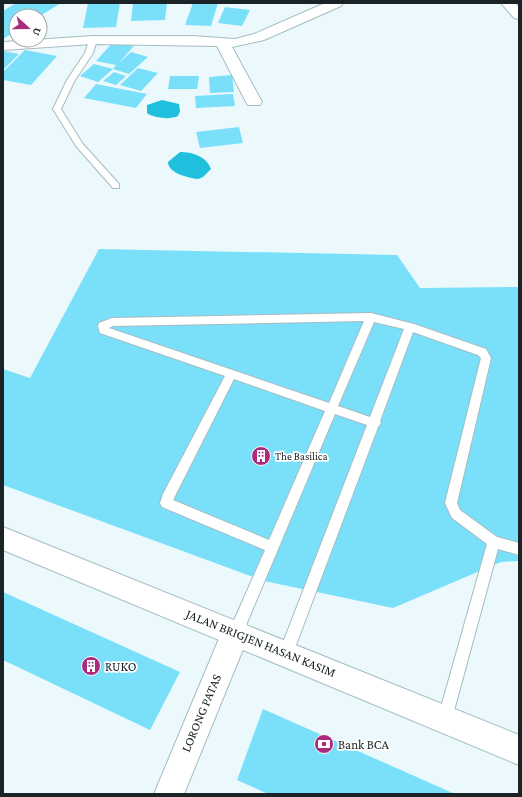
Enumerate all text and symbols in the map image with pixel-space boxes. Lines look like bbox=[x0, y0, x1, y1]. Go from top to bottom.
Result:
north arrow bbox=[8, 8, 48, 48]
text: U bbox=[30, 26, 44, 38]
building icon: The Basilica bbox=[250, 445, 272, 467]
place label: The Basilica bbox=[275, 450, 328, 462]
street label: JALAN BRIGJEN HASAN KASIM bbox=[183, 606, 338, 680]
building icon: RUKO bbox=[80, 655, 102, 677]
place label: RUKO bbox=[105, 659, 137, 674]
street label: LORONG PATAS bbox=[178, 672, 224, 754]
bank icon: Bank BCA bbox=[313, 733, 335, 755]
place label: Bank BCA bbox=[338, 737, 389, 752]

